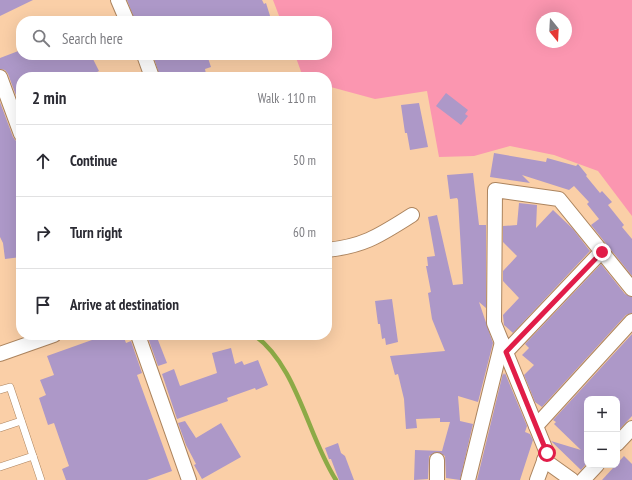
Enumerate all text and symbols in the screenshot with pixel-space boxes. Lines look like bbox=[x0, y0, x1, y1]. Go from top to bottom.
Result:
north arrow bbox=[536, 12, 572, 48]
search box bbox=[16, 16, 332, 60]
icon: search bbox=[30, 27, 52, 49]
text: Search here bbox=[62, 29, 123, 48]
text: 2 min bbox=[32, 87, 66, 109]
text: Walk · 110 m bbox=[258, 90, 316, 107]
icon: ahead bbox=[32, 150, 54, 172]
text: Continue bbox=[70, 151, 117, 170]
text: 50 m bbox=[293, 152, 316, 169]
icon: right bbox=[32, 222, 54, 244]
text: Turn right bbox=[70, 223, 122, 242]
text: 60 m bbox=[293, 224, 316, 241]
route end bbox=[593, 243, 611, 261]
icon: arrive bbox=[32, 294, 54, 316]
text: Arrive at destination bbox=[70, 295, 179, 314]
map controls bbox=[584, 396, 620, 468]
button: + bbox=[584, 396, 620, 432]
button: − bbox=[584, 432, 620, 468]
route start bbox=[538, 444, 556, 462]

